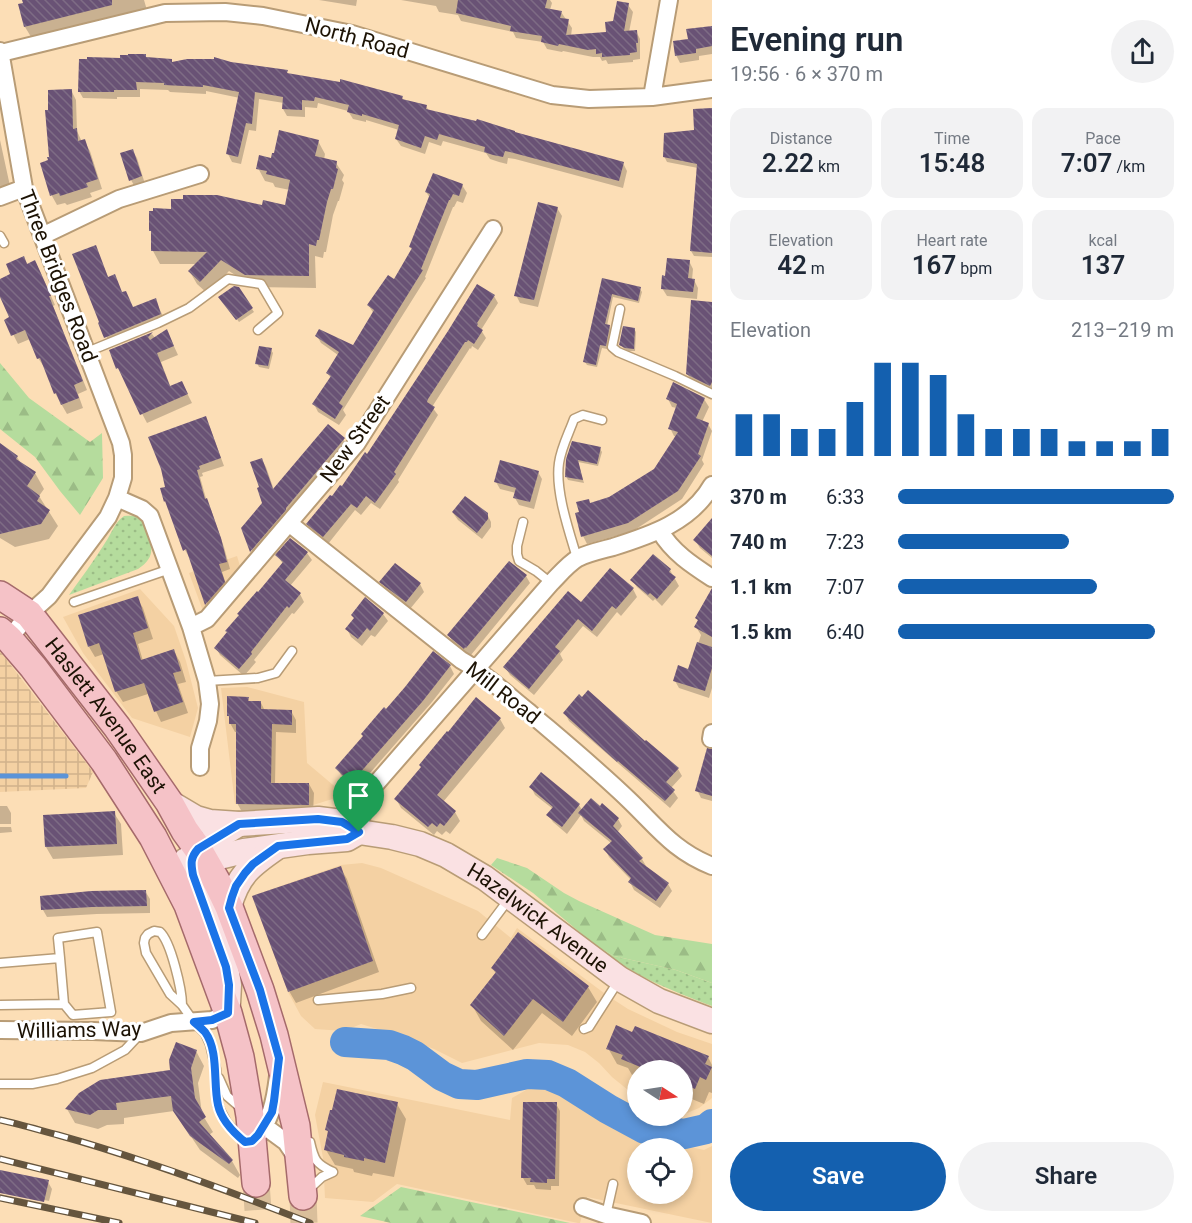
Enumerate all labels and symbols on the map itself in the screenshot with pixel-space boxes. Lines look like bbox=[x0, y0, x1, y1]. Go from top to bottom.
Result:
street label: North Road bbox=[302, 13, 412, 63]
street label: Three Bridges Road bbox=[14, 186, 102, 366]
street label: New Street bbox=[315, 390, 395, 488]
street label: Haslett Avenue East bbox=[40, 633, 171, 798]
street label: Mill Road bbox=[461, 657, 545, 729]
pin bbox=[333, 770, 384, 832]
street label: Hazelwick Avenue bbox=[463, 858, 613, 978]
street label: Williams Way bbox=[17, 1017, 141, 1043]
north arrow bbox=[627, 1060, 693, 1126]

